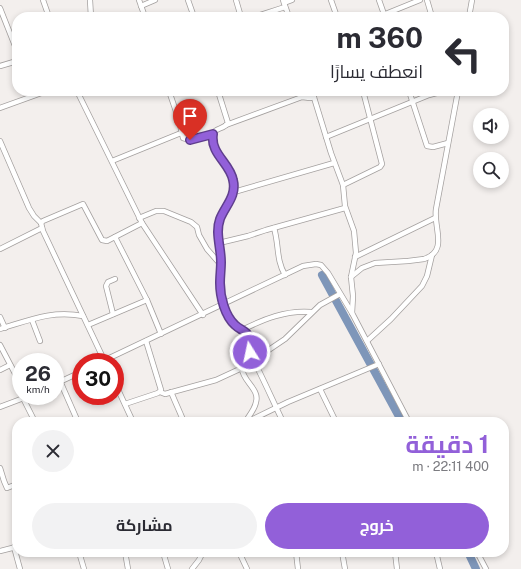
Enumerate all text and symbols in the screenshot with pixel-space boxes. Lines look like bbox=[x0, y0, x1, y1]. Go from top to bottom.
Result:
text: 360 m bbox=[337, 21, 423, 54]
icon: left bbox=[437, 28, 489, 80]
text: انعطف يسارًا bbox=[330, 61, 423, 82]
pin bbox=[173, 99, 207, 140]
icon: arrive bbox=[179, 105, 201, 127]
map controls bbox=[473, 108, 509, 188]
button: sound bbox=[473, 108, 509, 144]
button: search bbox=[473, 152, 509, 188]
position arrow bbox=[229, 331, 271, 373]
speed limit sign: 30 bbox=[72, 353, 124, 405]
text: 26 bbox=[25, 362, 51, 386]
text: km/h bbox=[26, 383, 50, 395]
button: close bbox=[32, 430, 74, 472]
text: 1 دقيقة bbox=[405, 430, 489, 458]
text: 400 m · 22:11 bbox=[412, 459, 489, 474]
button: مشاركة bbox=[32, 503, 257, 549]
button: خروج bbox=[265, 503, 489, 549]

